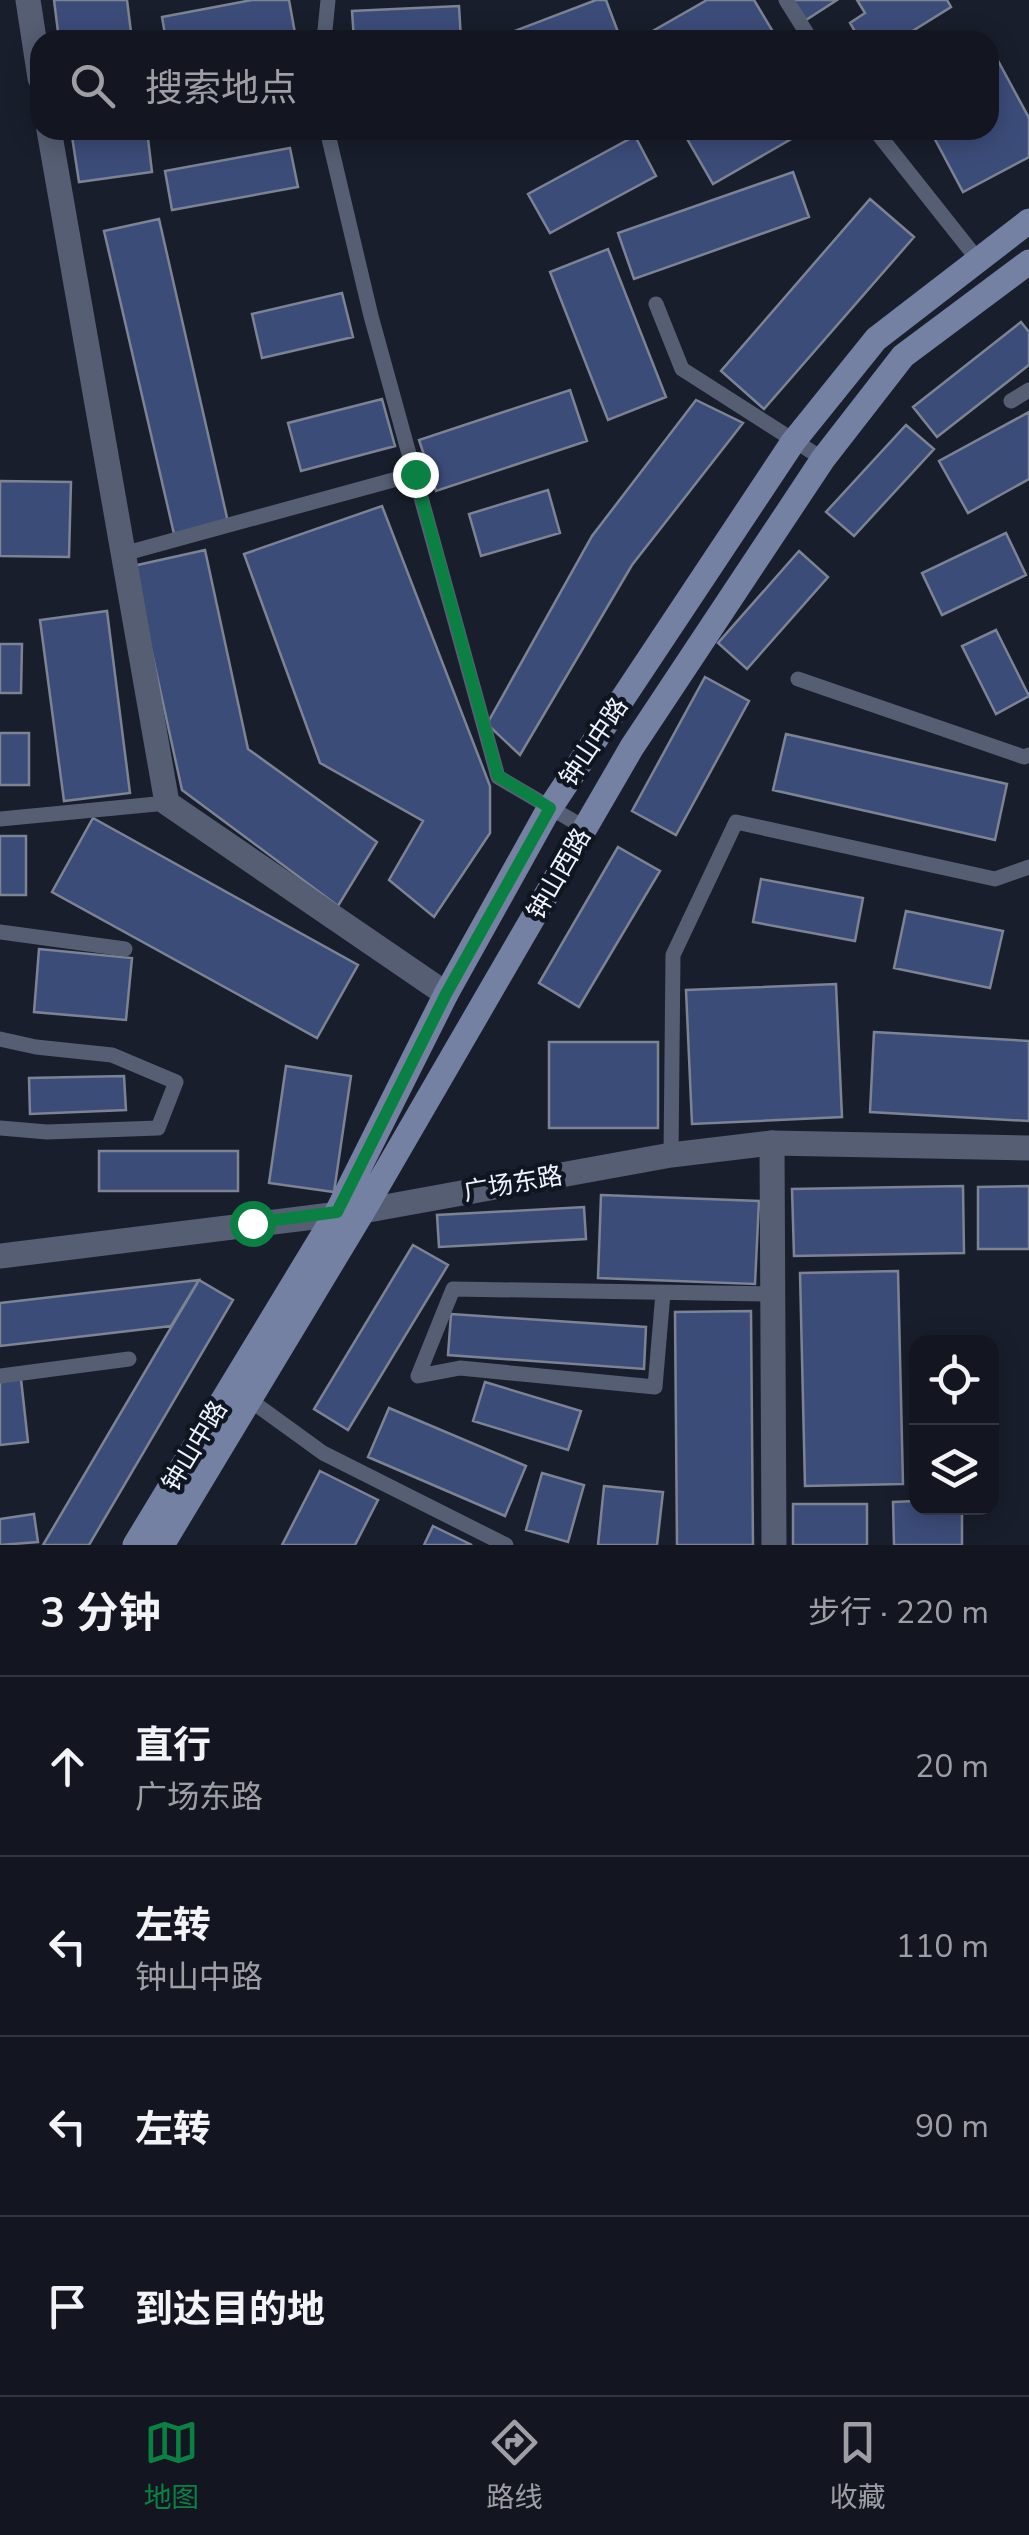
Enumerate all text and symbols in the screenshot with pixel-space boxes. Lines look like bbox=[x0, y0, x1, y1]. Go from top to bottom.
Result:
search box bbox=[30, 30, 999, 140]
icon: search bbox=[65, 58, 120, 113]
text: 搜索地点 bbox=[145, 63, 297, 114]
route end bbox=[393, 452, 439, 498]
street label: 钟山中路 bbox=[552, 691, 636, 793]
street label: 钟山西路 bbox=[519, 822, 599, 926]
street label: 广场东路 bbox=[461, 1159, 565, 1209]
route start bbox=[230, 1201, 276, 1247]
map controls bbox=[909, 1335, 999, 1515]
button: locate bbox=[909, 1335, 999, 1425]
street label: 钟山中路 bbox=[155, 1394, 235, 1498]
button: layers bbox=[909, 1425, 999, 1515]
text: 3 分钟 bbox=[40, 1585, 161, 1642]
text: 步行 · 220 m bbox=[808, 1591, 989, 1634]
text: 直行 bbox=[135, 1720, 211, 1771]
icon: ahead bbox=[40, 1739, 95, 1794]
text: 20 m bbox=[915, 1745, 989, 1788]
text: 广场东路 bbox=[135, 1776, 263, 1819]
text: 左转 bbox=[135, 1900, 211, 1951]
icon: left bbox=[40, 1919, 95, 1974]
text: 110 m bbox=[896, 1925, 989, 1968]
text: 钟山中路 bbox=[135, 1956, 263, 1999]
icon: left bbox=[40, 2099, 95, 2154]
text: 左转 bbox=[135, 2104, 211, 2155]
text: 90 m bbox=[915, 2105, 989, 2148]
icon: arrive bbox=[40, 2279, 95, 2334]
text: 到达目的地 bbox=[135, 2284, 325, 2335]
tab: 地图 bbox=[143, 2415, 200, 2517]
tab: 路线 bbox=[486, 2415, 543, 2517]
tab: 收藏 bbox=[829, 2415, 886, 2517]

